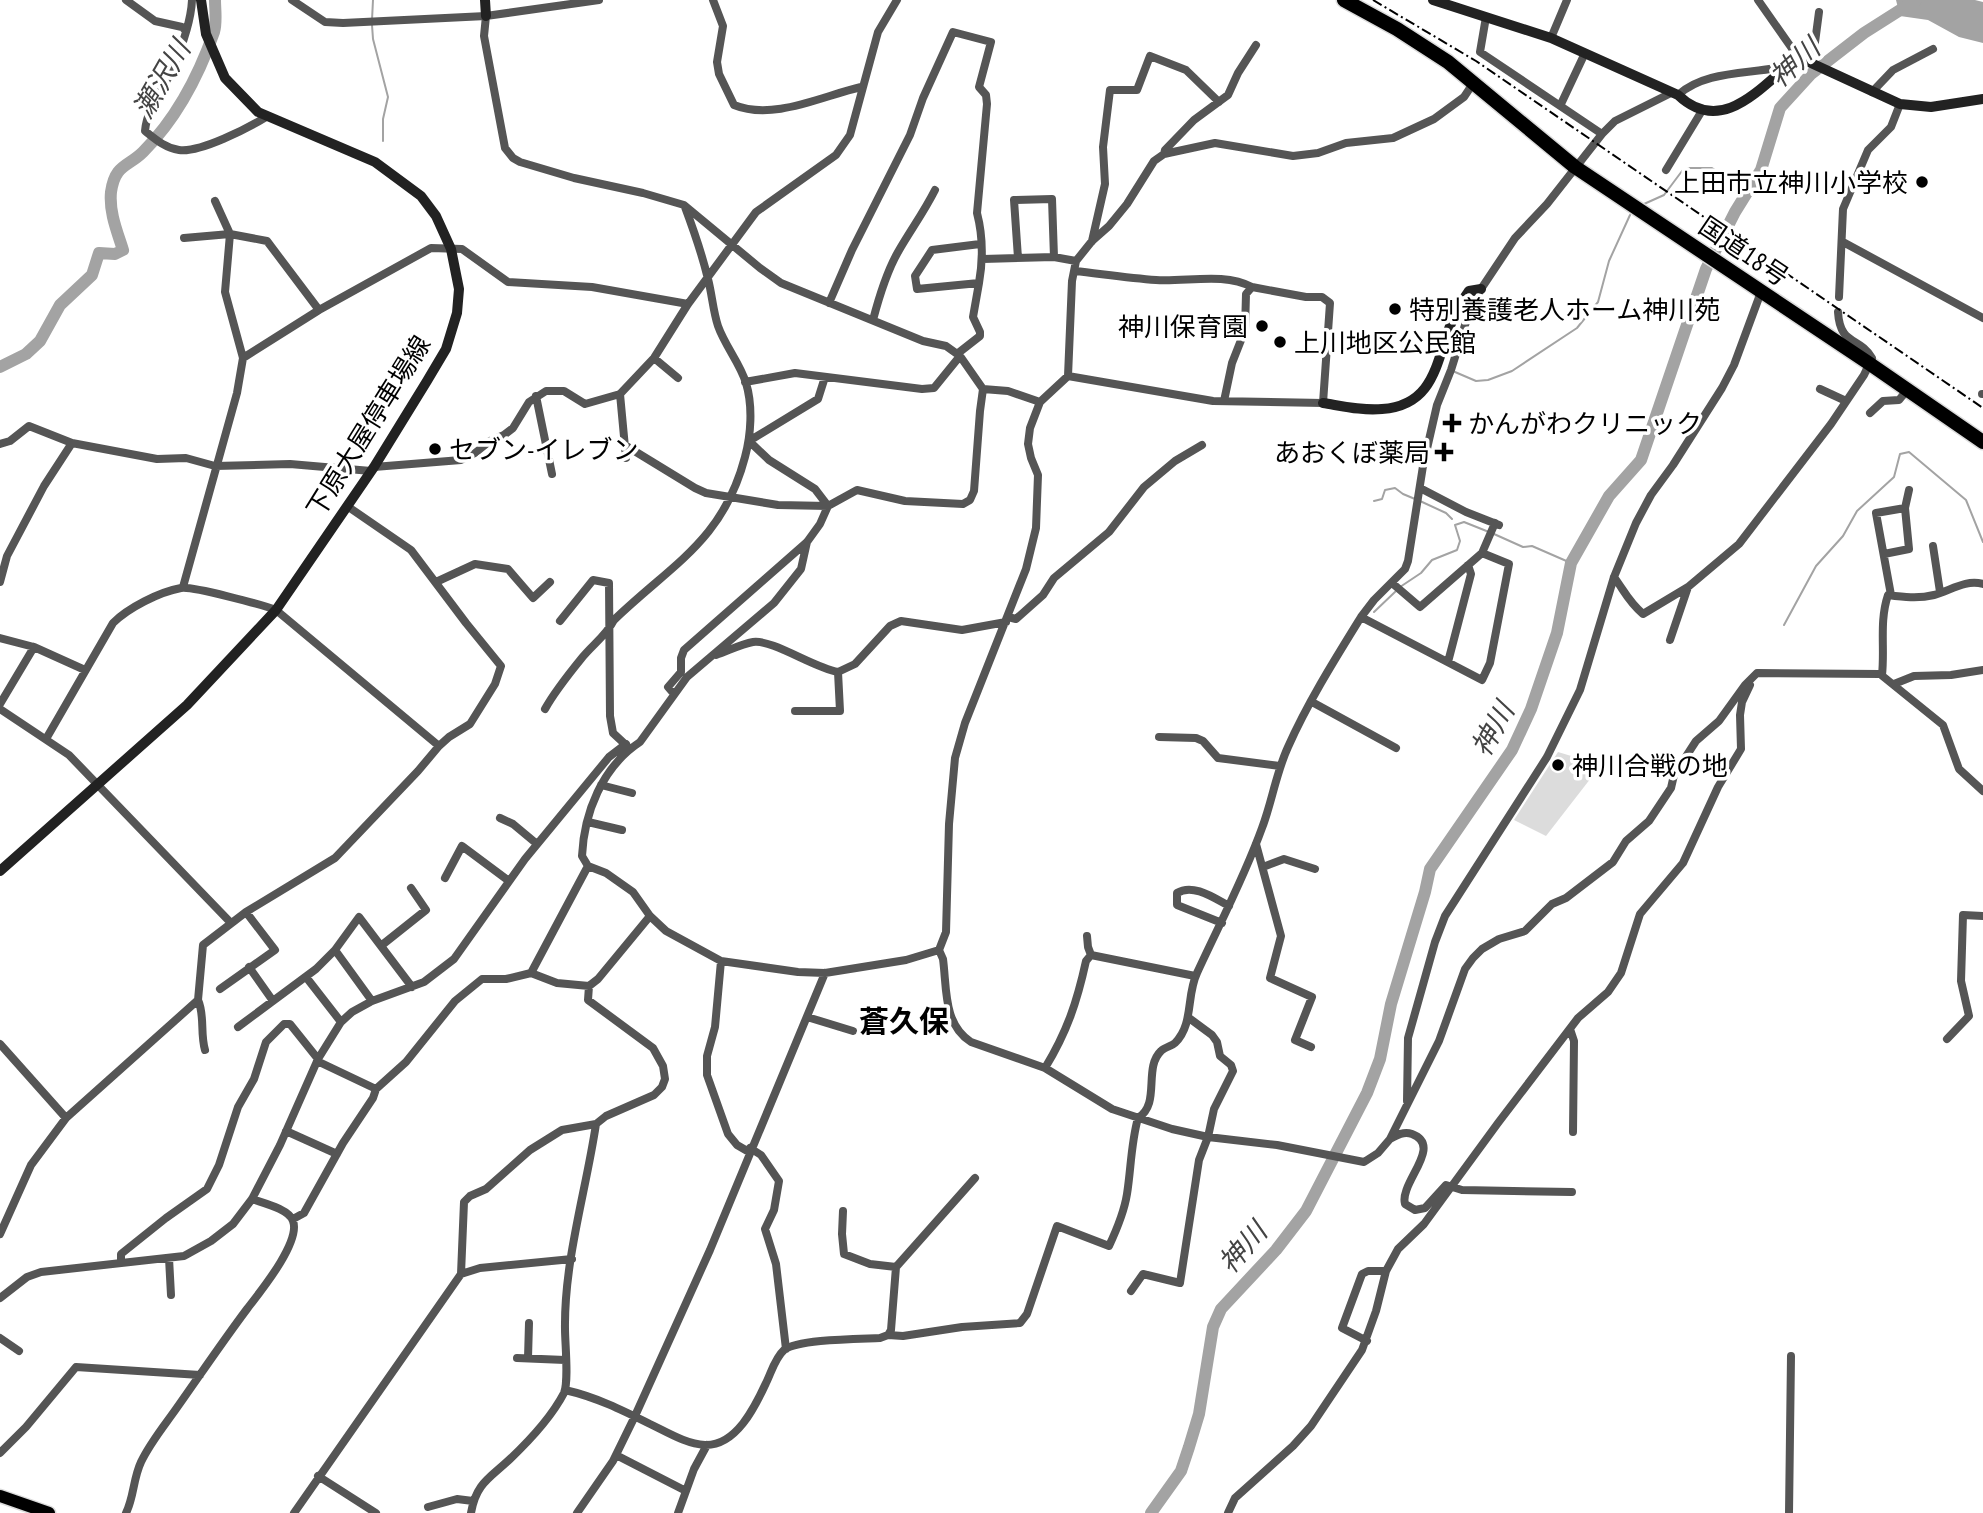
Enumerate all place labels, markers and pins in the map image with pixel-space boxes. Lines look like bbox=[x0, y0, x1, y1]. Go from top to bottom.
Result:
place label: 上田市立神川小学校 bbox=[1674, 166, 1908, 199]
marker: 上田市立神川小学校 bbox=[1914, 174, 1930, 190]
place label: 特別養護老人ホーム神川苑 bbox=[1409, 293, 1720, 326]
marker: 特別養護老人ホーム神川苑 bbox=[1387, 301, 1403, 317]
place label: 神川保育園 bbox=[1118, 310, 1248, 343]
marker: 神川保育園 bbox=[1254, 318, 1270, 334]
place label: 上川地区公民館 bbox=[1294, 326, 1476, 359]
marker: 上川地区公民館 bbox=[1272, 334, 1288, 350]
place label: かんがわクリニック bbox=[1468, 407, 1702, 440]
marker: かんがわクリニック bbox=[1442, 413, 1462, 433]
place label: セブン-イレブン bbox=[449, 433, 639, 466]
place label: あおくぼ薬局 bbox=[1274, 436, 1430, 469]
marker: セブン-イレブン bbox=[427, 441, 443, 457]
marker: あおくぼ薬局 bbox=[1436, 444, 1452, 460]
place label: 神川合戦の地 bbox=[1572, 749, 1728, 782]
marker: 神川合戦の地 bbox=[1550, 757, 1566, 773]

